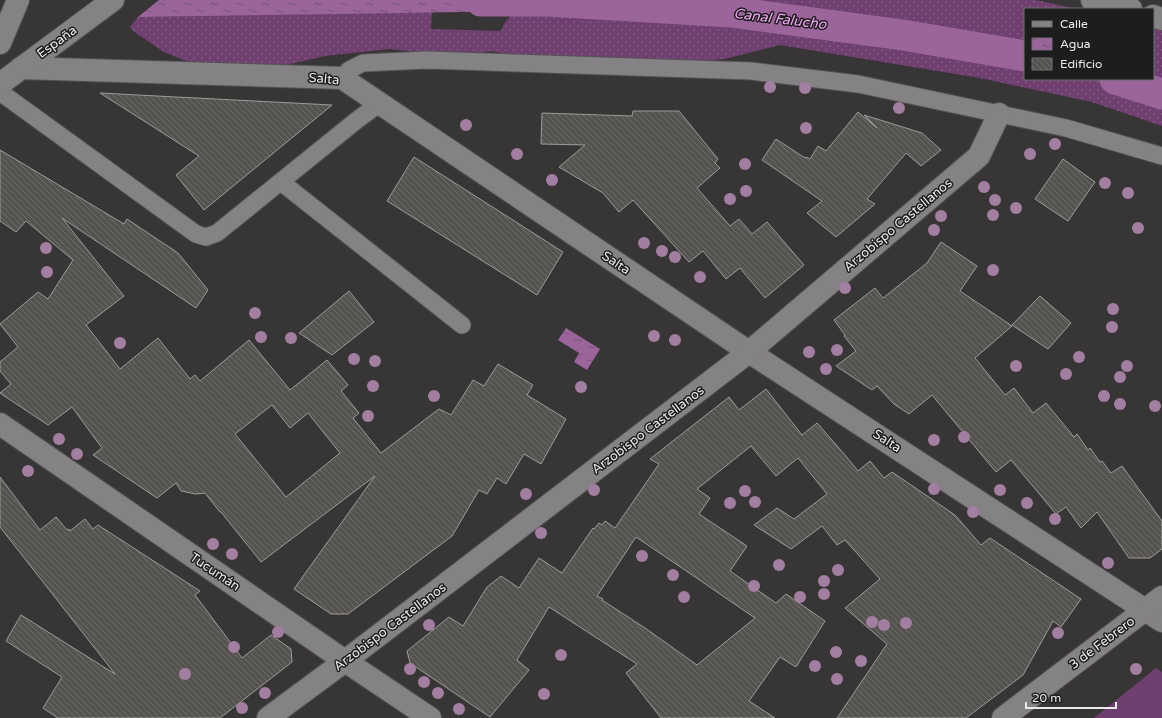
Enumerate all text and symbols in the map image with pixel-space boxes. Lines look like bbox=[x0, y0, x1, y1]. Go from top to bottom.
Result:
water label: Canal Falucho bbox=[733, 5, 829, 33]
legend bbox=[1024, 8, 1154, 80]
text: Calle bbox=[1060, 17, 1088, 31]
street label: España bbox=[34, 22, 80, 62]
text: Agua bbox=[1060, 37, 1090, 51]
text: Edificio bbox=[1060, 57, 1102, 71]
street label: Salta bbox=[308, 70, 340, 88]
street label: Arzobispo Castellanos bbox=[840, 175, 956, 275]
street label: Salta bbox=[599, 248, 633, 278]
street label: Arzobispo Castellanos bbox=[589, 382, 707, 478]
street label: Salta bbox=[870, 426, 904, 456]
street label: Tucumán bbox=[187, 549, 243, 595]
street label: Arzobispo Castellanos bbox=[331, 579, 449, 675]
street label: 3 de Febrero bbox=[1066, 613, 1138, 673]
scale bar bbox=[1026, 684, 1116, 710]
text: 20 m bbox=[1032, 691, 1061, 705]

